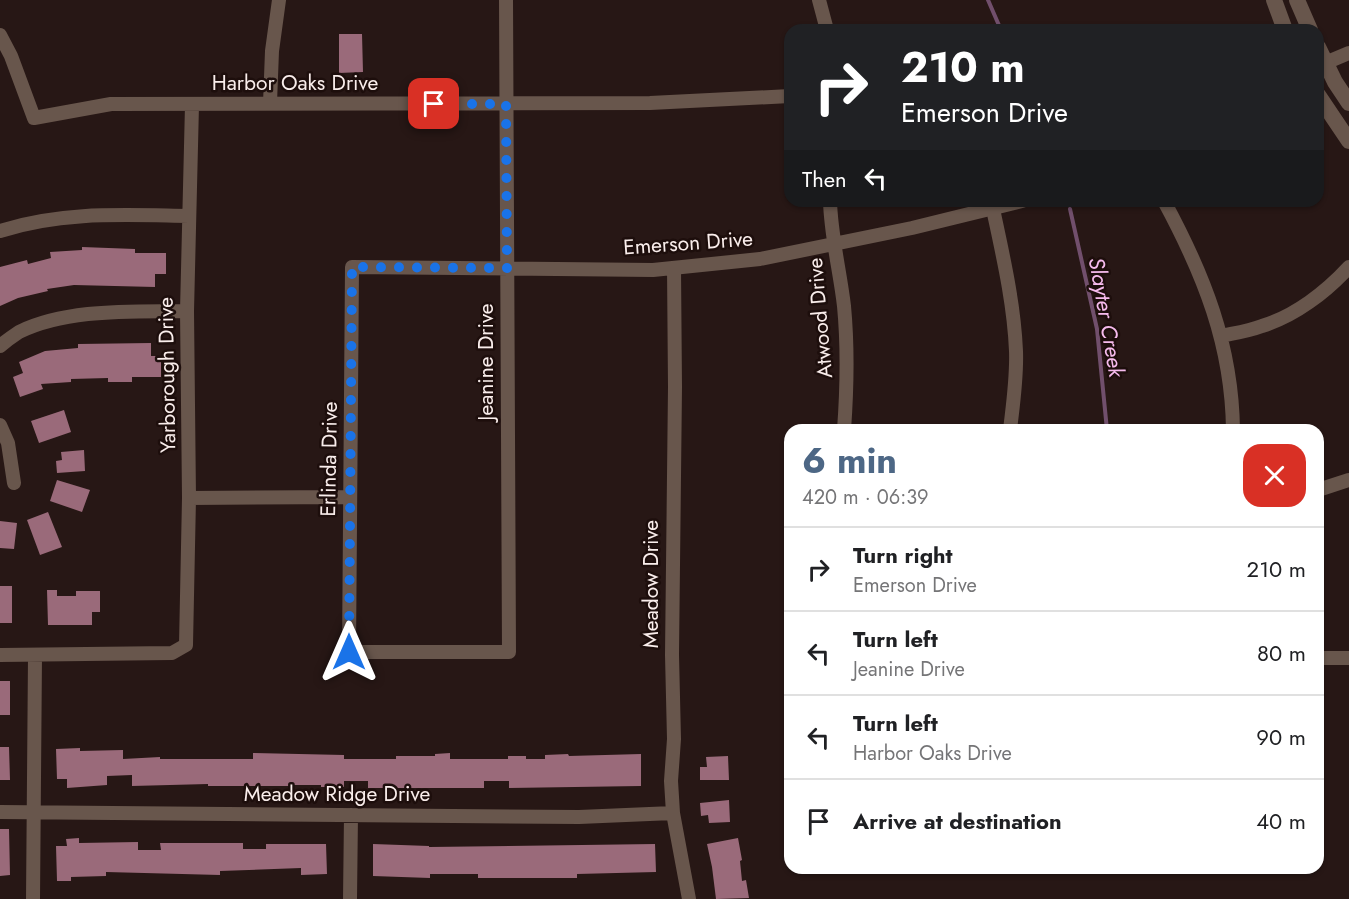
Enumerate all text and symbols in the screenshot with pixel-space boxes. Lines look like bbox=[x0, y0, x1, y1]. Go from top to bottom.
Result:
text: 210 m bbox=[901, 37, 1025, 98]
icon: right bbox=[802, 48, 880, 126]
street label: Harbor Oaks Drive bbox=[212, 68, 378, 98]
pin bbox=[408, 78, 459, 129]
icon: arrive bbox=[417, 87, 450, 120]
text: Emerson Drive bbox=[901, 93, 1068, 132]
icon: left bbox=[859, 162, 892, 195]
text: Then bbox=[802, 163, 847, 195]
street label: Emerson Drive bbox=[622, 223, 754, 262]
water label: Slayter Creek bbox=[1081, 255, 1134, 381]
street label: Atwood Drive bbox=[800, 256, 840, 379]
street label: Yarborough Drive bbox=[151, 297, 183, 453]
street label: Jeanine Drive bbox=[471, 303, 501, 424]
street label: Erlinda Drive bbox=[313, 401, 345, 517]
text: 6 min bbox=[802, 434, 897, 486]
button: close bbox=[1243, 444, 1306, 507]
text: 420 m · 06:39 bbox=[802, 483, 929, 512]
street label: Meadow Drive bbox=[636, 520, 666, 648]
text: Turn right bbox=[853, 539, 953, 571]
icon: right bbox=[802, 553, 835, 586]
text: 210 m bbox=[1247, 553, 1306, 585]
text: Emerson Drive bbox=[853, 571, 977, 600]
position arrow bbox=[317, 620, 381, 684]
text: Turn left bbox=[853, 623, 938, 655]
icon: left bbox=[802, 637, 835, 670]
text: 80 m bbox=[1257, 637, 1306, 669]
text: Jeanine Drive bbox=[853, 655, 965, 684]
text: Turn left bbox=[853, 707, 938, 739]
icon: left bbox=[802, 721, 835, 754]
text: 90 m bbox=[1256, 721, 1306, 753]
text: Harbor Oaks Drive bbox=[853, 739, 1012, 768]
street label: Meadow Ridge Drive bbox=[244, 779, 430, 809]
icon: arrive bbox=[802, 805, 835, 838]
text: Arrive at destination bbox=[853, 805, 1062, 837]
text: 40 m bbox=[1256, 805, 1306, 837]

